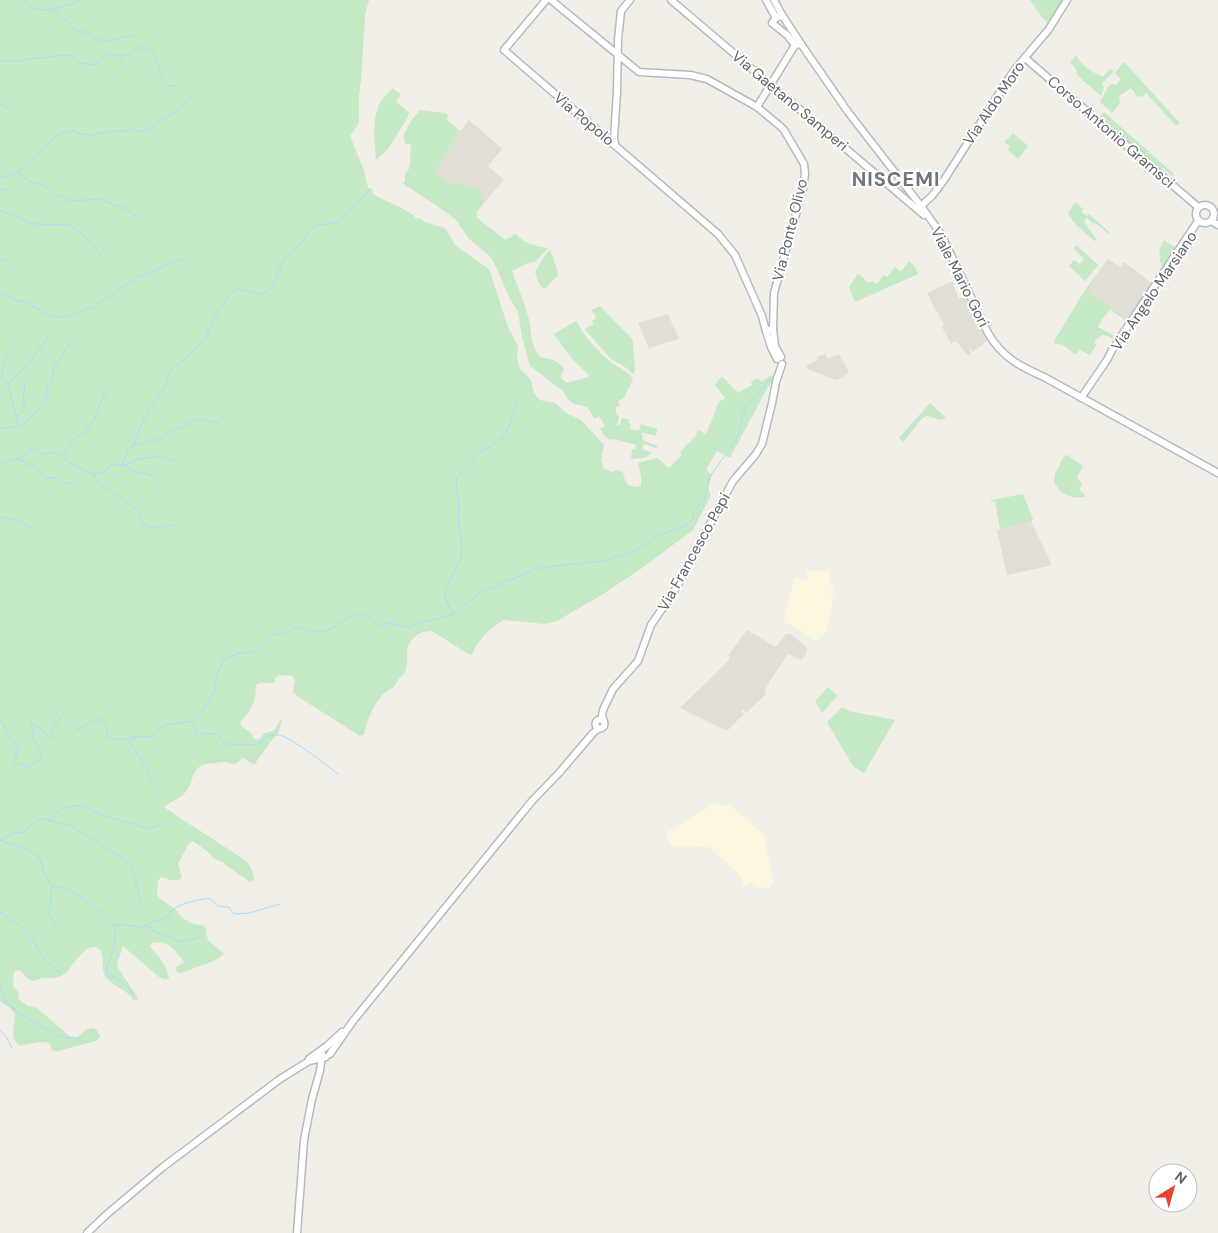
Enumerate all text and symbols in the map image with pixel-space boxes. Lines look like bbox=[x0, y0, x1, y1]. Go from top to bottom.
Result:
street label: Via Gaetano Samperi bbox=[727, 46, 853, 156]
street label: Via Aldo Moro bbox=[959, 57, 1029, 149]
street label: Corso Antonio Gramsci bbox=[1043, 71, 1179, 193]
street label: Via Popolo bbox=[549, 88, 619, 150]
district label: NISCEMI bbox=[852, 166, 940, 192]
street label: Via Ponte Olivo bbox=[768, 177, 812, 283]
street label: Viale Mario Gori bbox=[926, 224, 994, 330]
street label: Via Angelo Marsiano bbox=[1106, 227, 1202, 355]
street label: Via Francesco Pepi bbox=[653, 489, 735, 615]
north arrow bbox=[1148, 1163, 1198, 1213]
text: N bbox=[1171, 1167, 1190, 1188]

